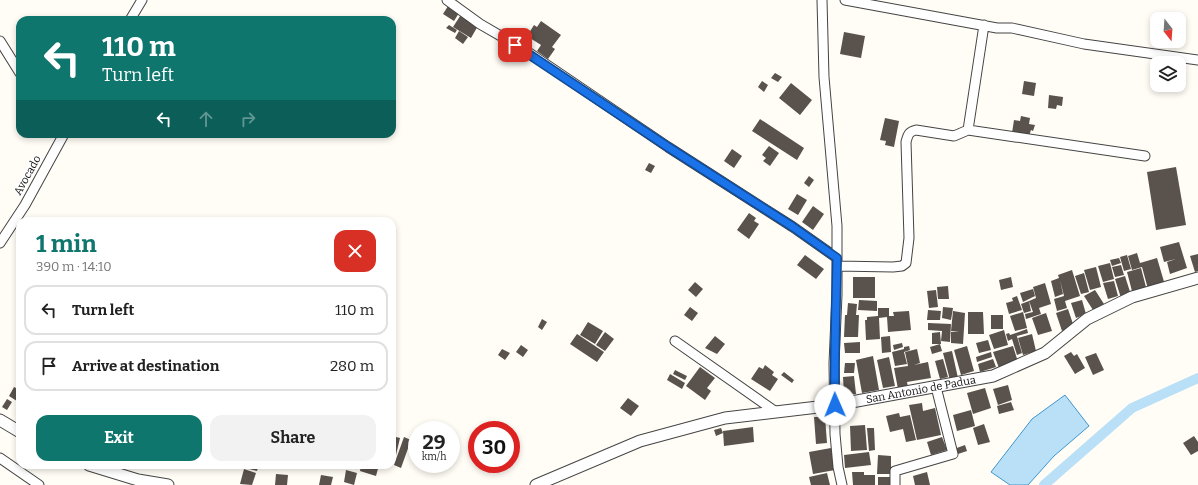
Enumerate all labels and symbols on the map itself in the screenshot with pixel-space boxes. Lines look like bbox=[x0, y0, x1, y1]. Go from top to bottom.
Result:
north arrow bbox=[1150, 12, 1186, 48]
pin bbox=[498, 28, 532, 62]
street label: Avocado bbox=[11, 153, 44, 197]
street label: San Antonio de Padua bbox=[865, 373, 977, 406]
position arrow bbox=[814, 384, 856, 426]
speed limit sign: 30 bbox=[468, 421, 520, 473]

